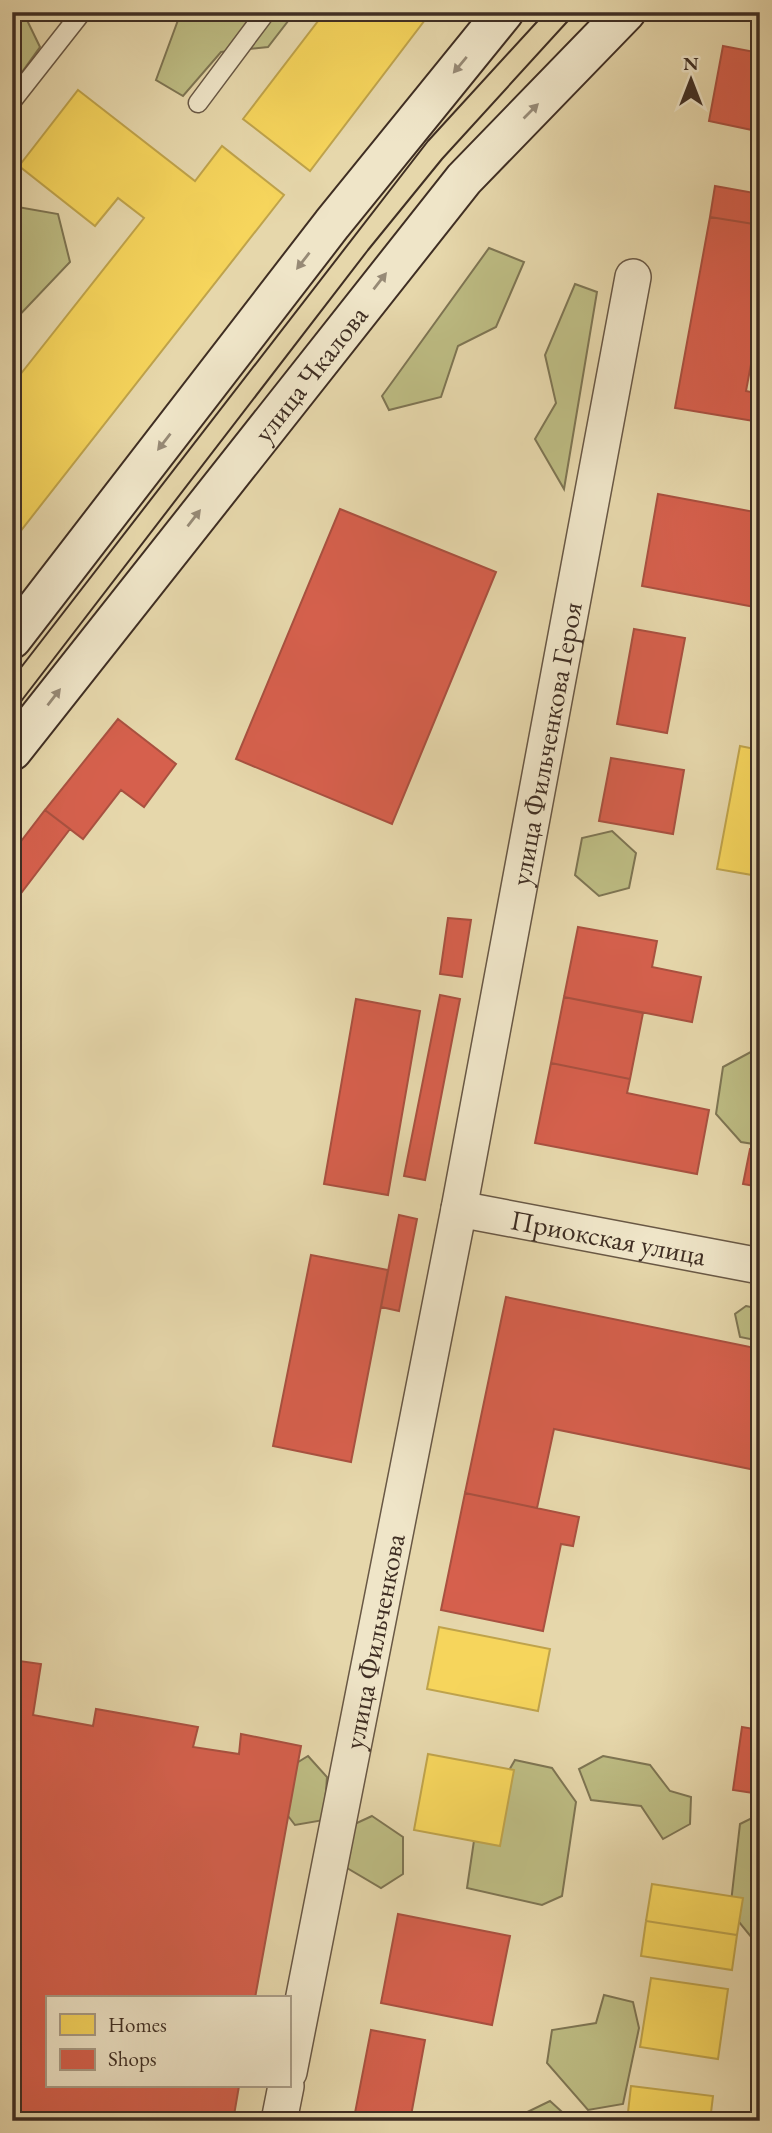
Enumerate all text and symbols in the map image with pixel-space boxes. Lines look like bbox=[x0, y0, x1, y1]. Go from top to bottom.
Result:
north arrow bbox=[656, 46, 726, 116]
text: N bbox=[683, 51, 699, 76]
one-way arrow bbox=[453, 56, 468, 73]
one-way arrow bbox=[523, 103, 539, 119]
one-way arrow bbox=[295, 252, 310, 270]
one-way arrow bbox=[372, 272, 387, 290]
street label: улица Чкалова bbox=[245, 297, 376, 449]
one-way arrow bbox=[157, 432, 172, 450]
one-way arrow bbox=[187, 509, 201, 527]
street label: улица Фильченкова Героя bbox=[502, 599, 590, 888]
one-way arrow bbox=[47, 688, 61, 706]
street label: Приокская улица bbox=[508, 1201, 710, 1274]
street label: улица Фильченкова bbox=[335, 1530, 413, 1752]
legend bbox=[46, 1996, 290, 2088]
text: Homes bbox=[108, 2011, 167, 2038]
text: Shops bbox=[108, 2045, 157, 2072]

